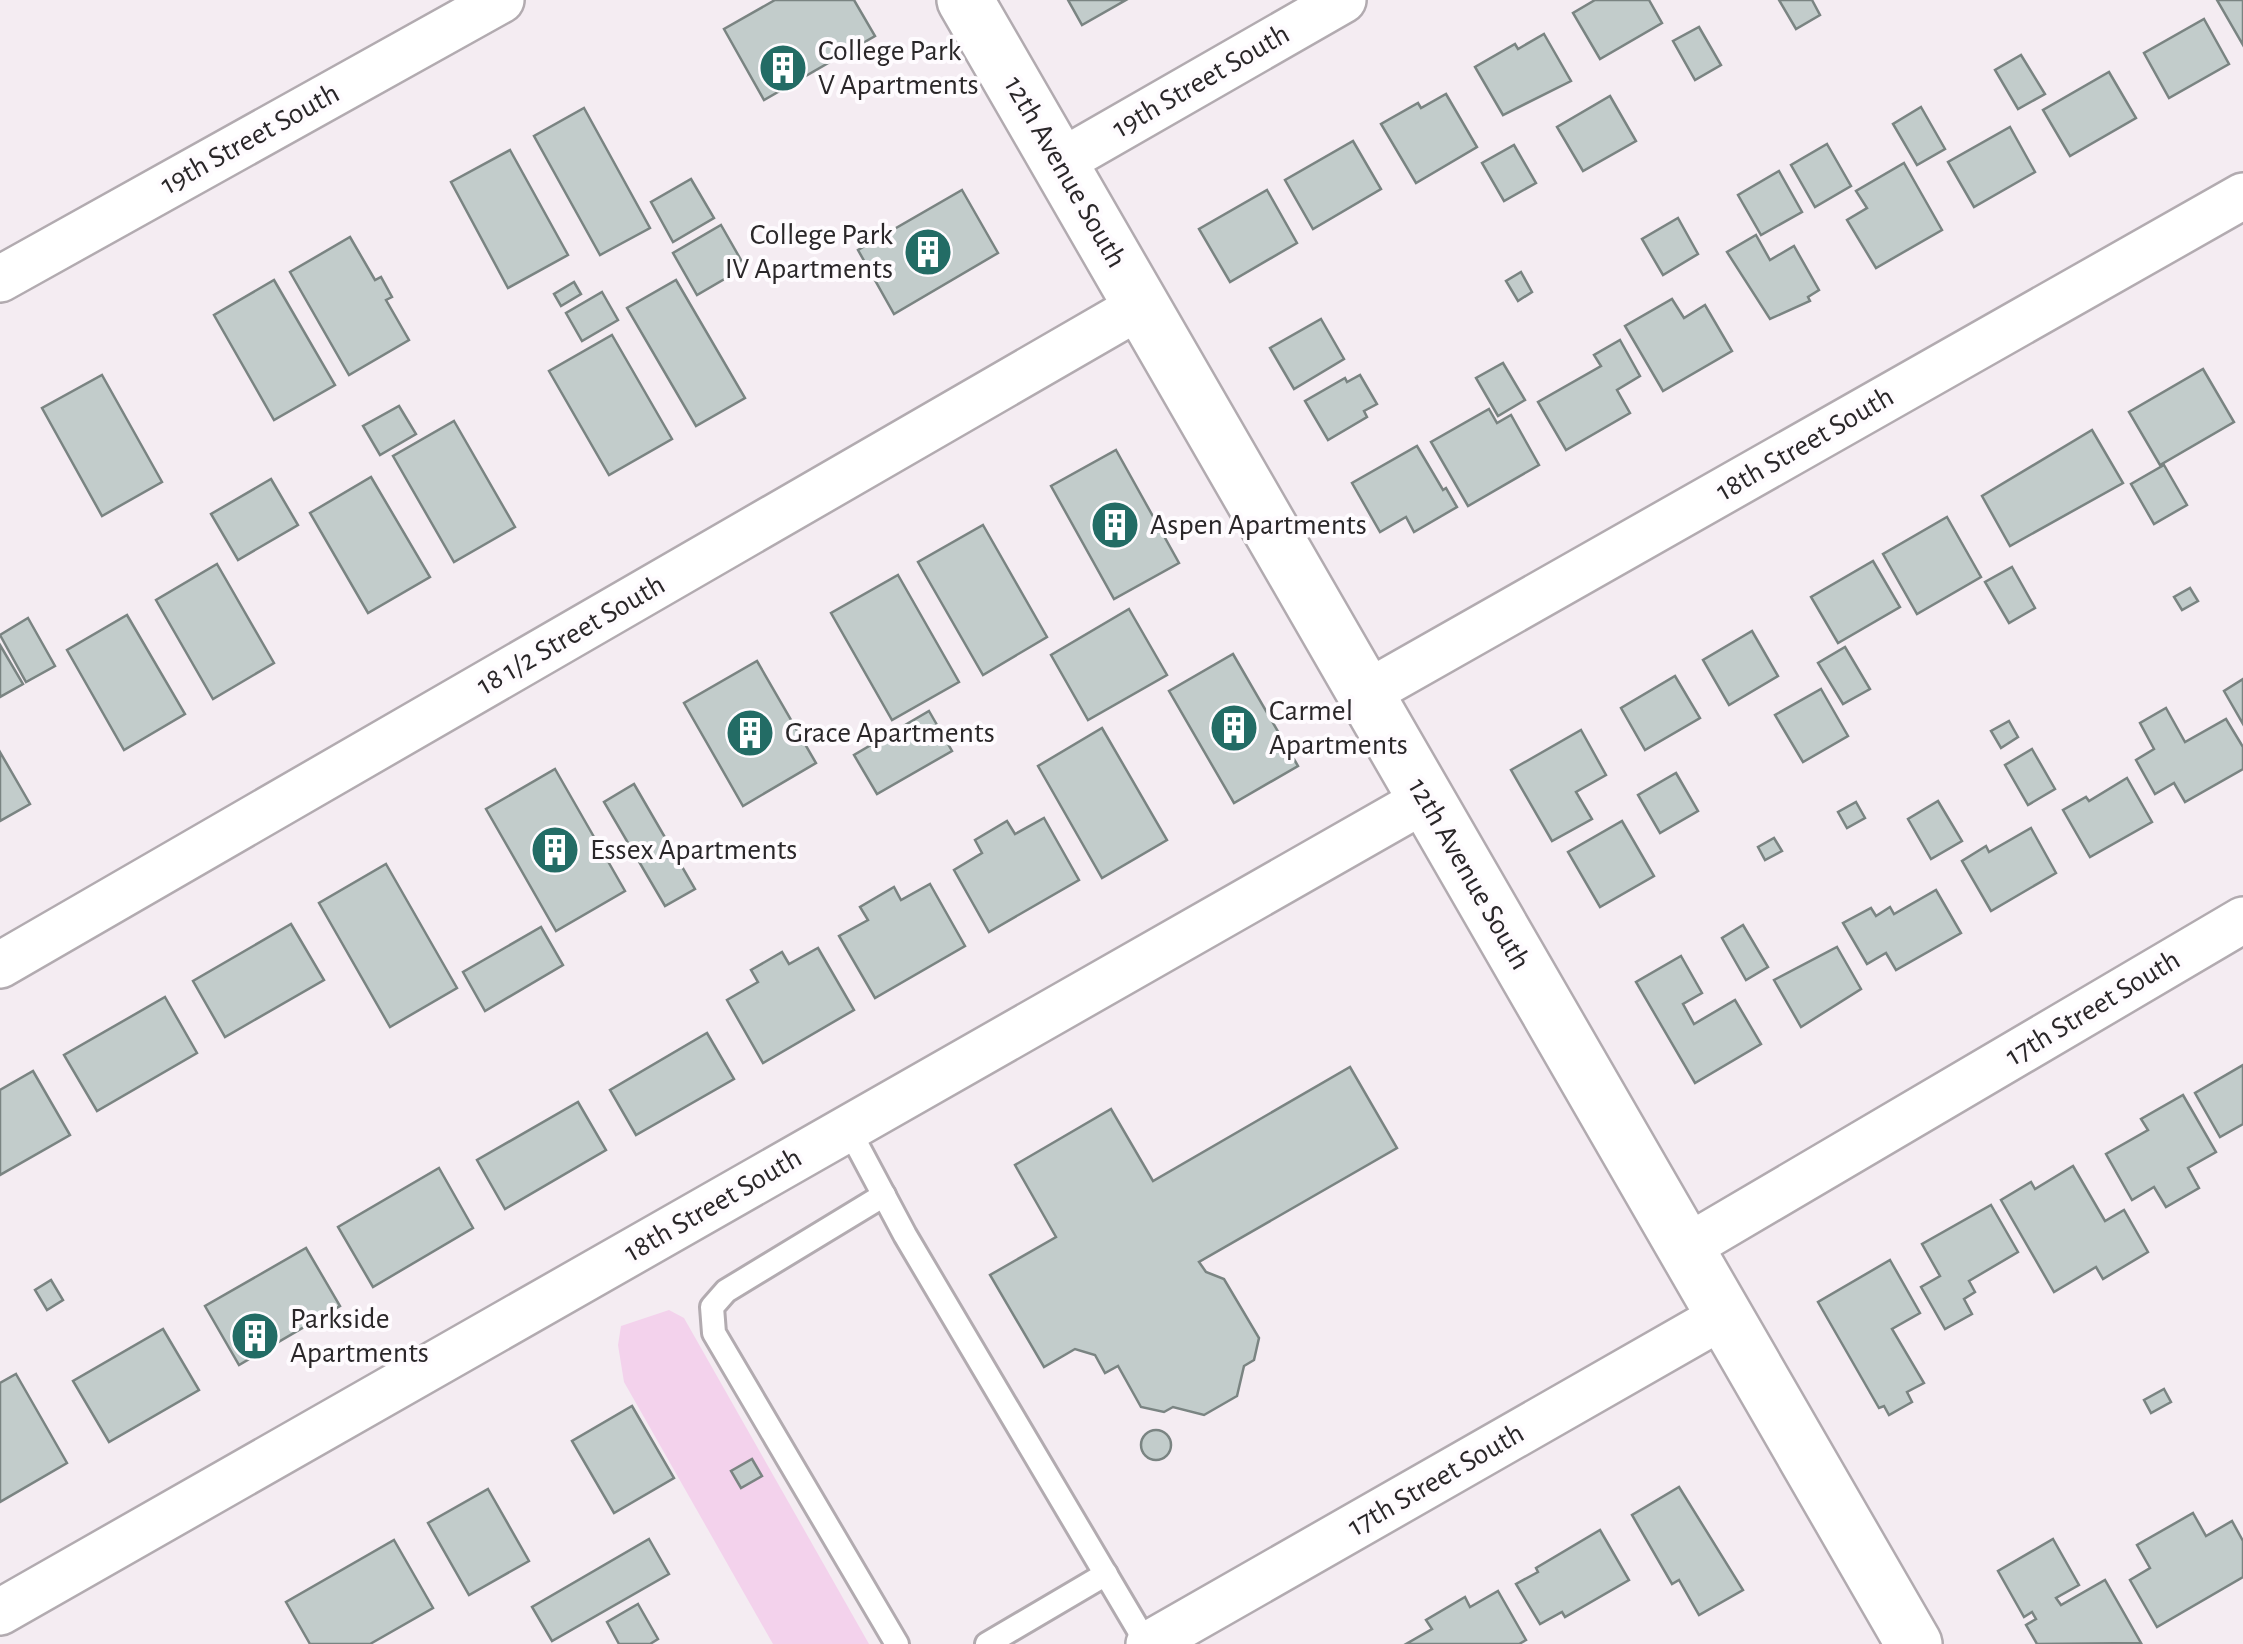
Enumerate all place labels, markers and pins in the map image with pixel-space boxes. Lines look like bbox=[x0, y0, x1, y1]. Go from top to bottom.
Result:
place label: College Park V Apartments bbox=[818, 36, 979, 100]
building icon: College Park V Apartments bbox=[757, 42, 809, 94]
place label: College Park IV Apartments bbox=[725, 220, 893, 284]
building icon: College Park IV Apartments bbox=[902, 226, 954, 278]
building icon: Aspen Apartments bbox=[1089, 499, 1141, 551]
place label: Aspen Apartments bbox=[1150, 510, 1367, 540]
place label: Carmel Apartments bbox=[1269, 696, 1408, 760]
building icon: Carmel Apartments bbox=[1208, 702, 1260, 754]
building icon: Grace Apartments bbox=[724, 707, 776, 759]
place label: Grace Apartments bbox=[785, 718, 995, 748]
building icon: Essex Apartments bbox=[529, 824, 581, 876]
place label: Essex Apartments bbox=[590, 835, 797, 865]
place label: Parkside Apartments bbox=[290, 1304, 429, 1368]
building icon: Parkside Apartments bbox=[229, 1310, 281, 1362]

